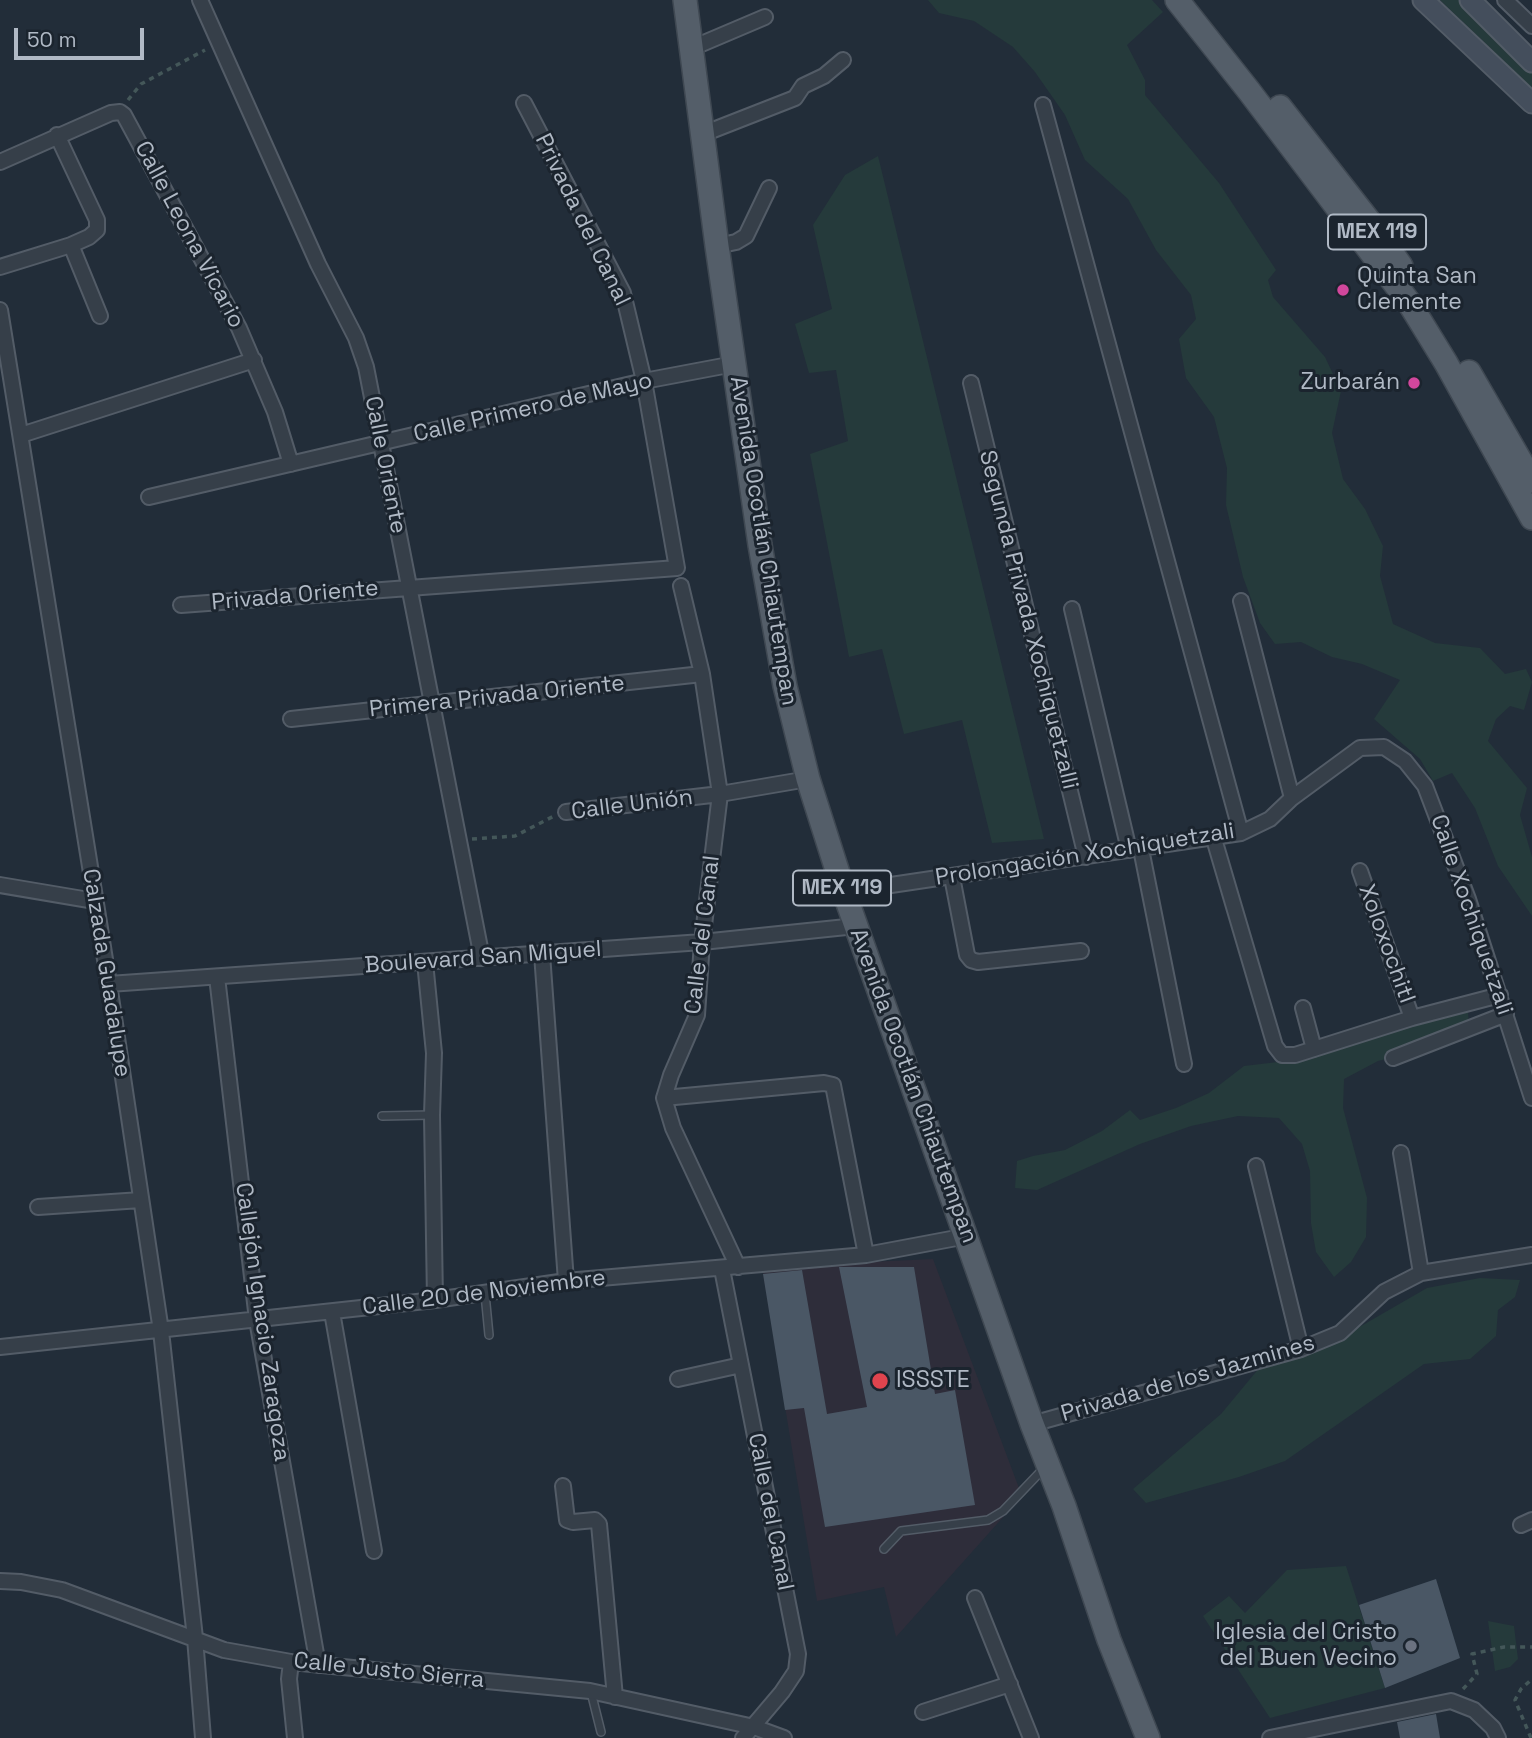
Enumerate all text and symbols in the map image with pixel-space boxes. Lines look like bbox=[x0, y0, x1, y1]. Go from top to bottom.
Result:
scale bar bbox=[18, 14, 147, 58]
text: 50 m bbox=[27, 26, 77, 53]
street label: Privada del Canal bbox=[528, 129, 636, 311]
street label: Calle Leona Vicario bbox=[128, 137, 250, 333]
road number: MEX 119 bbox=[1328, 215, 1426, 250]
place label: Quinta San Clemente bbox=[1357, 263, 1477, 317]
marker: Quinta San Clemente bbox=[1335, 282, 1351, 298]
street label: Calle Primero de Mayo bbox=[411, 367, 655, 449]
place label: Zurbarán bbox=[1300, 369, 1400, 397]
street label: Avenida Ocotlán Chiautempan bbox=[723, 374, 803, 708]
marker: Zurbarán bbox=[1406, 375, 1422, 391]
street label: Calle Oriente bbox=[358, 394, 412, 536]
street label: Segunda Privada Xochiquetzalli bbox=[972, 448, 1084, 792]
street label: Privada Oriente bbox=[210, 575, 380, 617]
street label: Primera Privada Oriente bbox=[368, 670, 626, 724]
street label: Calle Unión bbox=[570, 784, 694, 826]
street label: Calle Xochiquetzali bbox=[1424, 811, 1518, 1019]
street label: Prolongación Xochiquetzali bbox=[933, 818, 1237, 892]
street label: Calle del Canal bbox=[680, 854, 726, 1016]
street label: Calzada Guadalupe bbox=[76, 867, 136, 1079]
road number: MEX 119 bbox=[793, 870, 891, 906]
street label: Xoloxochitl bbox=[1352, 881, 1420, 1007]
street label: Avenida Ocotlán Chiautempan bbox=[843, 925, 983, 1247]
street label: Boulevard San Miguel bbox=[364, 936, 602, 980]
street label: Callejón Ignacio Zaragoza bbox=[229, 1181, 295, 1463]
street label: Calle 20 de Noviembre bbox=[361, 1264, 607, 1322]
street label: Privada de los Jazmines bbox=[1058, 1330, 1318, 1428]
place label: ISSSTE bbox=[896, 1367, 970, 1395]
marker: ISSSTE bbox=[870, 1371, 890, 1391]
street label: Calle del Canal bbox=[741, 1431, 799, 1593]
place label: Iglesia del Cristo del Buen Vecino bbox=[1215, 1619, 1397, 1673]
marker: Iglesia del Cristo del Buen Vecino bbox=[1403, 1638, 1419, 1654]
street label: Calle Justo Sierra bbox=[292, 1647, 486, 1695]

